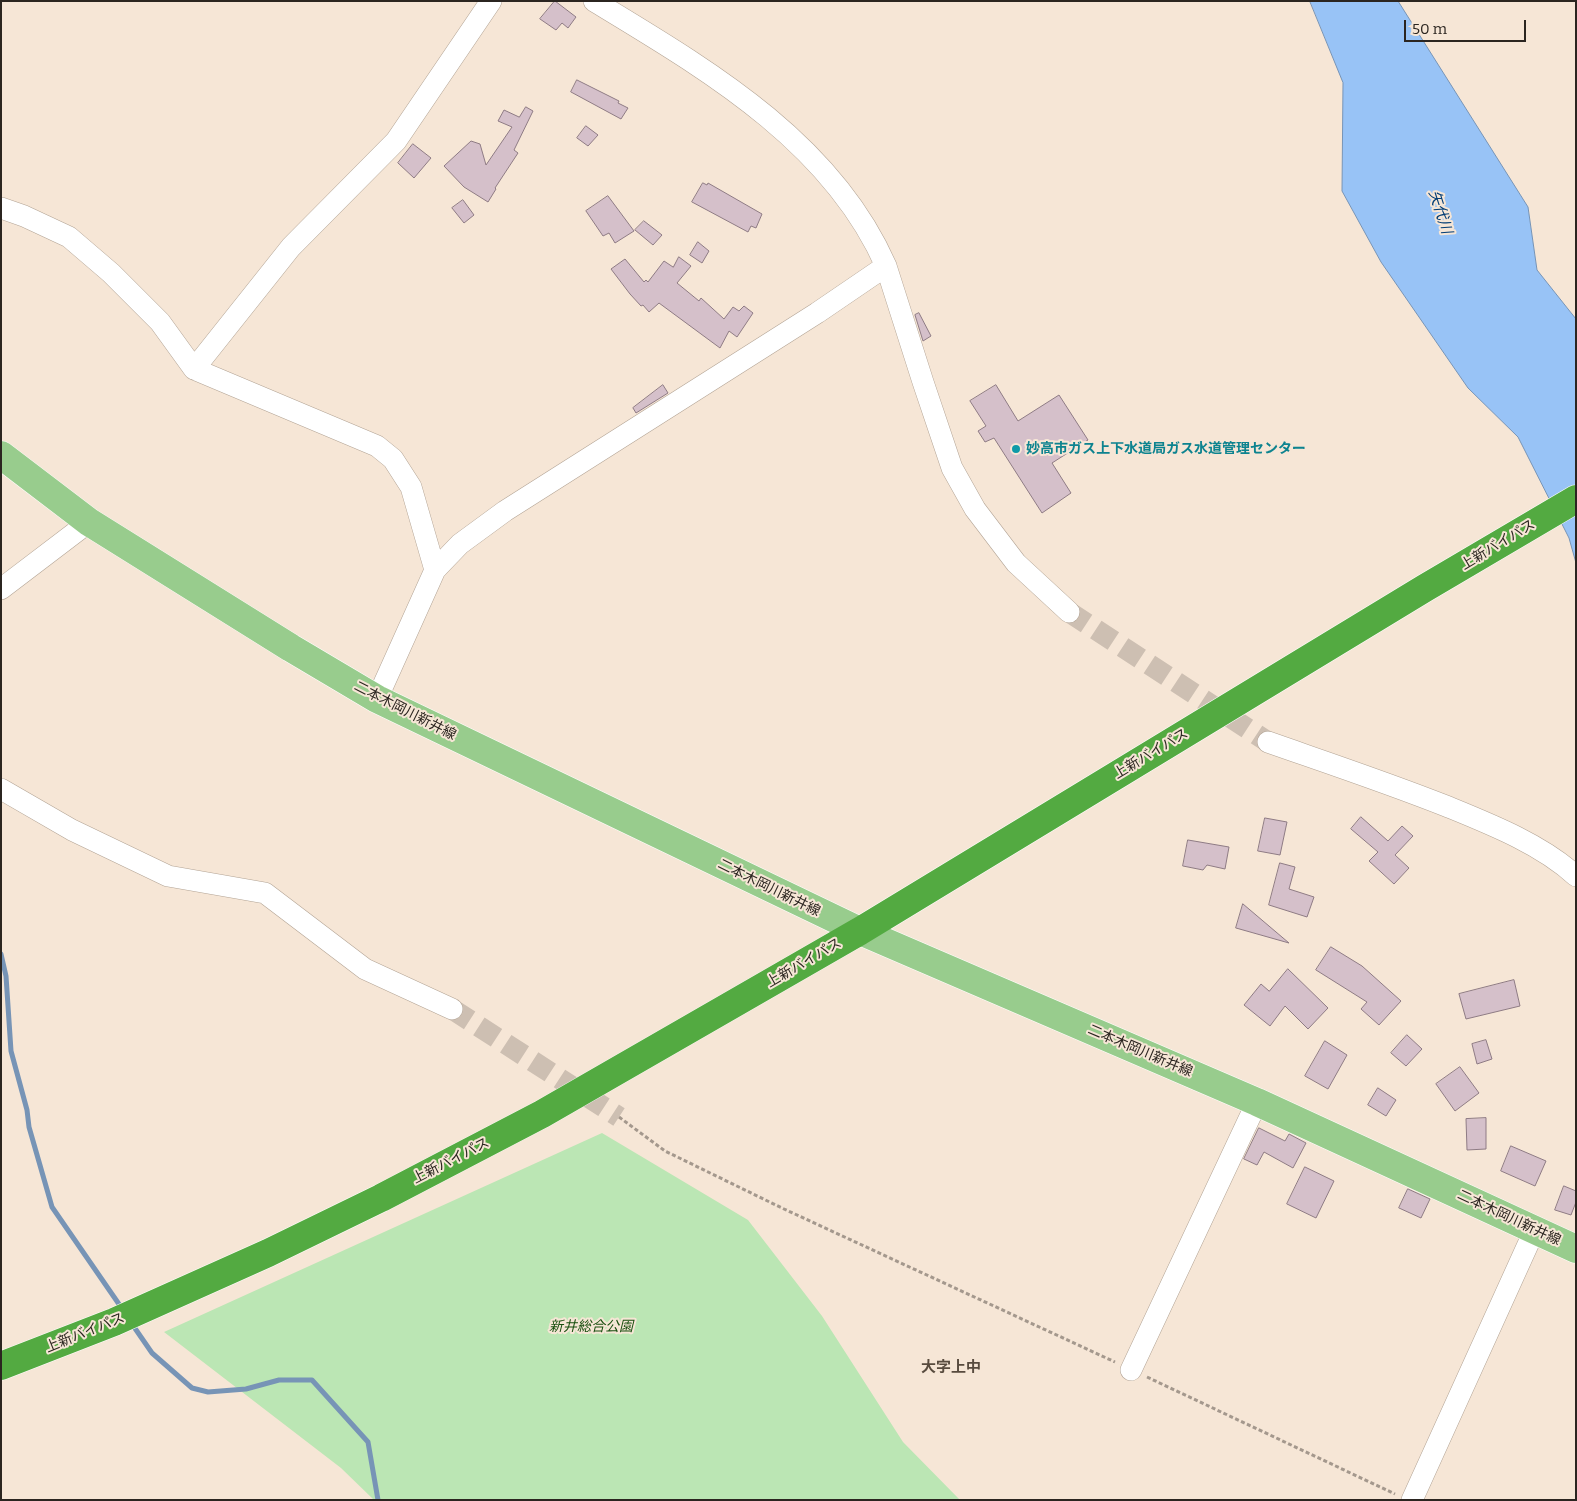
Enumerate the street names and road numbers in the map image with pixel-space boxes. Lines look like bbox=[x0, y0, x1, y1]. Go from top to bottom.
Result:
street label: 上新バイパス bbox=[1458, 516, 1538, 574]
street label: 二本木岡川新井線 bbox=[351, 678, 459, 744]
street label: 上新バイパス bbox=[1111, 725, 1191, 783]
street label: 二本木岡川新井線 bbox=[715, 856, 823, 920]
street label: 上新バイパス bbox=[763, 935, 845, 991]
street label: 二本木岡川新井線 bbox=[1085, 1021, 1195, 1081]
street label: 上新バイパス bbox=[410, 1134, 492, 1188]
street label: 二本木岡川新井線 bbox=[1455, 1187, 1563, 1249]
street label: 上新バイパス bbox=[43, 1309, 127, 1357]

